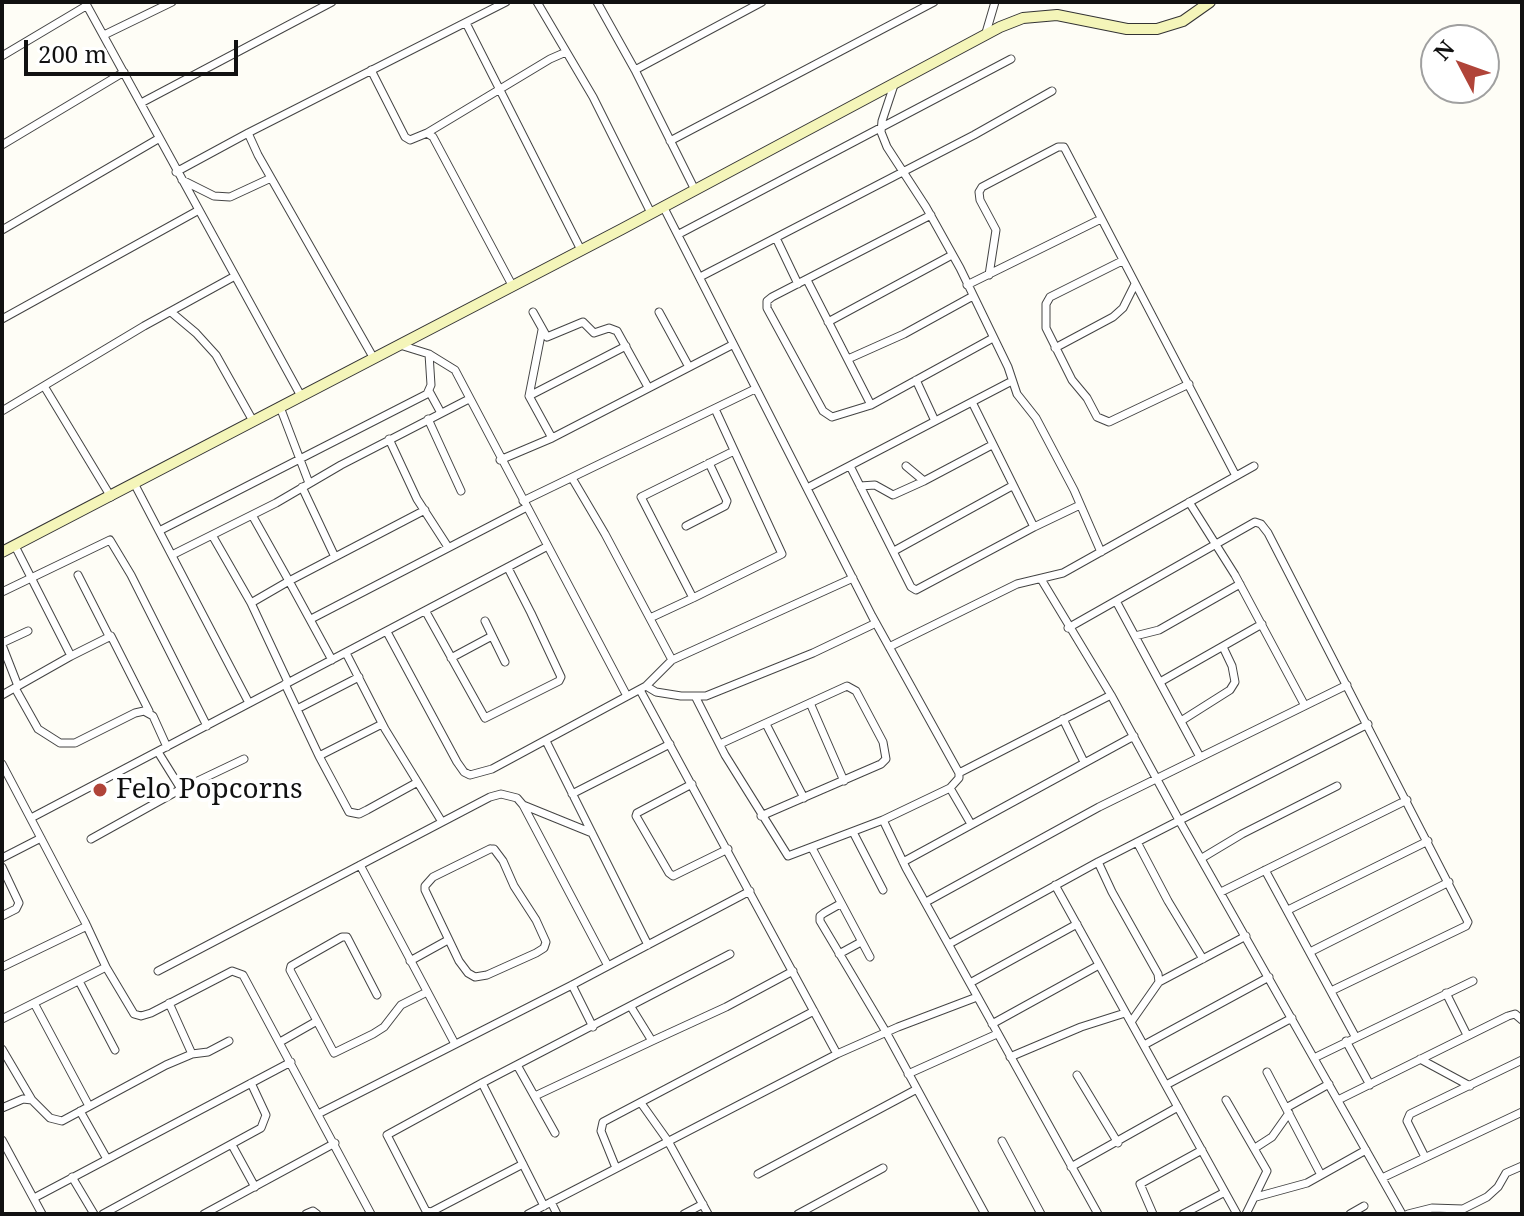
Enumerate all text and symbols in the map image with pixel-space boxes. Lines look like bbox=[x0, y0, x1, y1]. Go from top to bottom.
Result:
scale bar bbox=[28, 24, 242, 74]
north arrow bbox=[1420, 24, 1500, 104]
text: N bbox=[1426, 33, 1460, 66]
text: 200 m bbox=[38, 37, 107, 70]
place label: Felo Popcorns bbox=[116, 773, 303, 807]
marker: Felo Popcorns bbox=[91, 781, 109, 799]

